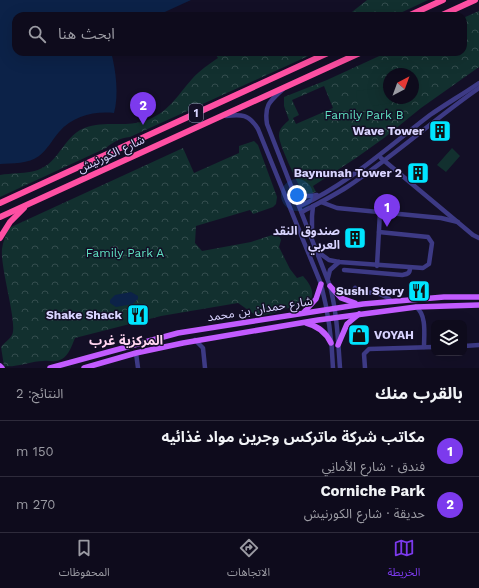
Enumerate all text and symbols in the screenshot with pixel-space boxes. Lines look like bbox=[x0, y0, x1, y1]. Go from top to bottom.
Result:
search box bbox=[12, 12, 467, 56]
icon: search bbox=[26, 23, 48, 45]
text: ابحث هنا bbox=[58, 25, 115, 43]
north arrow bbox=[383, 68, 419, 104]
pin: 2 bbox=[130, 92, 156, 125]
road number: 1 bbox=[189, 104, 203, 122]
park label: Family Park B bbox=[325, 108, 404, 122]
building icon: Wave Tower bbox=[427, 118, 453, 144]
place label: Wave Tower bbox=[353, 124, 425, 138]
street label: شارع الكورنيش bbox=[75, 132, 148, 177]
building icon: Baynunah Tower 2 bbox=[405, 160, 431, 186]
place label: Baynunah Tower 2 bbox=[294, 166, 402, 180]
your location bbox=[287, 185, 307, 205]
pin: 1 bbox=[374, 194, 400, 227]
place label: صندوق النقد العربي bbox=[273, 224, 340, 255]
building icon: صندوق النقد العربي bbox=[342, 225, 368, 251]
park label: Family Park A bbox=[86, 246, 164, 260]
restaurant icon: Sushi Story bbox=[406, 278, 432, 304]
place label: Sushi Story bbox=[336, 284, 404, 298]
street label: شارع حمدان بن محمد bbox=[206, 294, 314, 326]
restaurant icon: Shake Shack bbox=[125, 302, 151, 328]
place label: Shake Shack bbox=[46, 308, 123, 322]
map controls bbox=[431, 320, 467, 356]
button: layers bbox=[431, 320, 467, 356]
shop icon: VOYAH bbox=[346, 322, 372, 348]
place label: VOYAH bbox=[374, 328, 414, 342]
district label: المركزية غرب bbox=[89, 333, 163, 348]
text: بالقرب منك bbox=[375, 383, 463, 403]
text: النتائج: 2 bbox=[16, 386, 63, 401]
text: مكاتب شركة ماتركس وجرين مواد غذائيه bbox=[162, 428, 425, 446]
text: 150 m bbox=[16, 444, 54, 459]
text: 1 bbox=[447, 444, 453, 459]
text: فندق · شارع الأمانِي bbox=[322, 459, 425, 474]
text: Corniche Park bbox=[320, 482, 425, 500]
text: 270 m bbox=[16, 497, 55, 512]
text: 2 bbox=[446, 497, 454, 512]
text: حديقة · شارع الكورنيش bbox=[304, 506, 425, 521]
tab: المحفوظات bbox=[59, 537, 110, 584]
tab: الاتجاهات bbox=[227, 537, 270, 584]
tab: الخريطة bbox=[387, 537, 420, 584]

